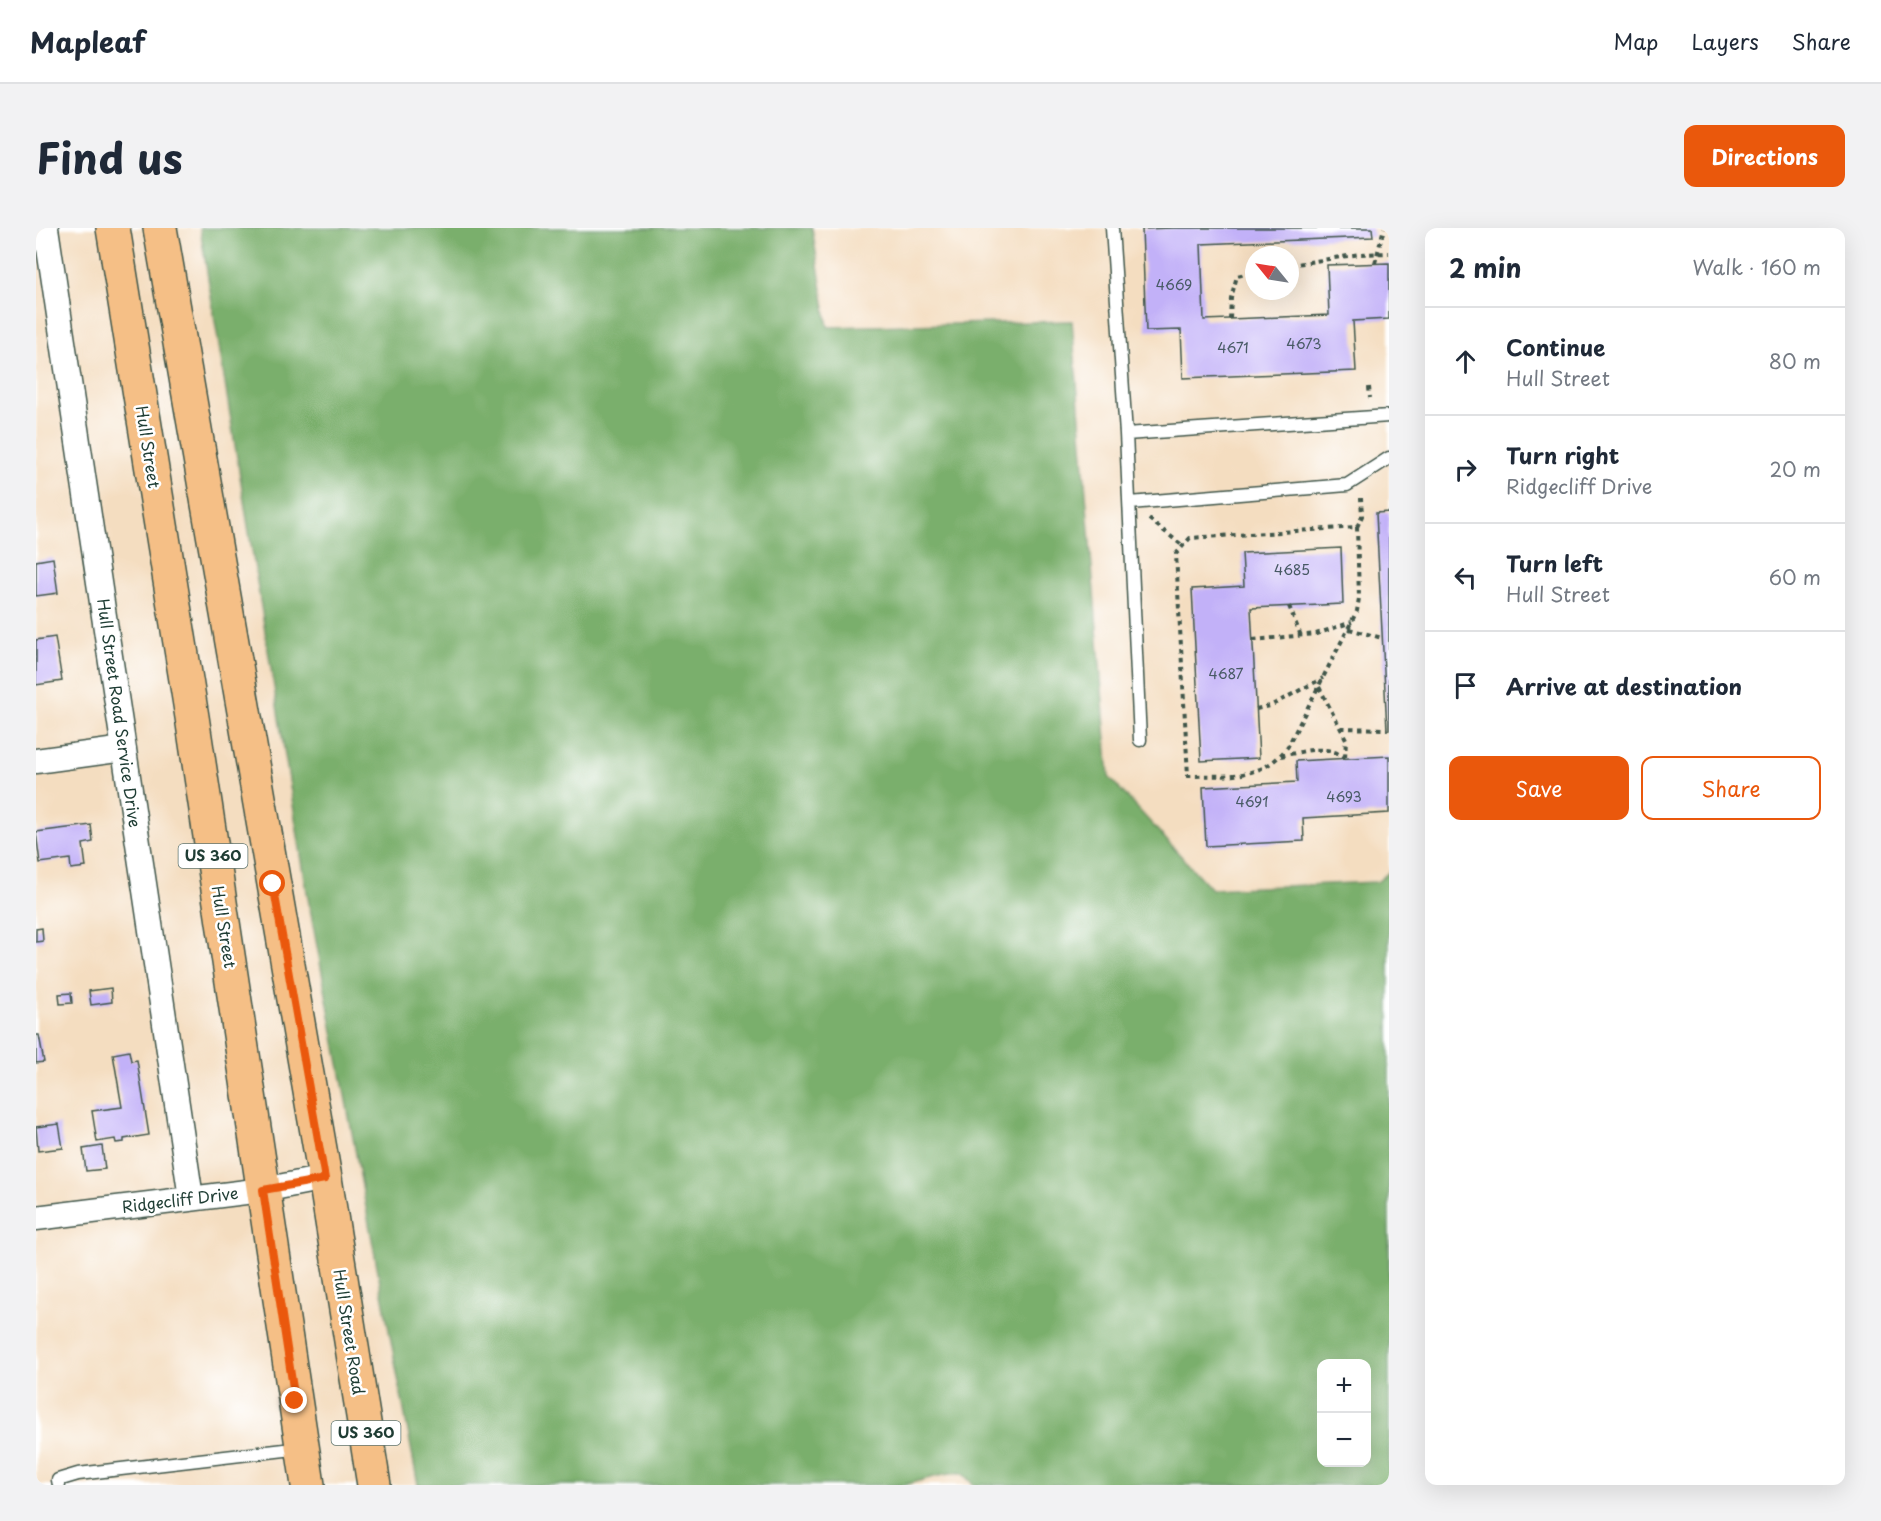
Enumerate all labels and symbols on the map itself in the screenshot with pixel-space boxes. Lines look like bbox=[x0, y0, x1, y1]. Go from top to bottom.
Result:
north arrow bbox=[1245, 246, 1299, 300]
house number: 4669 bbox=[1156, 274, 1192, 295]
house number: 4673 bbox=[1286, 333, 1322, 354]
house number: 4671 bbox=[1217, 337, 1249, 358]
street label: Hull Street bbox=[131, 404, 167, 490]
house number: 4685 bbox=[1274, 559, 1310, 580]
street label: Hull Street Road Service Drive bbox=[92, 597, 148, 829]
house number: 4687 bbox=[1209, 663, 1244, 684]
house number: 4693 bbox=[1326, 786, 1362, 807]
house number: 4691 bbox=[1235, 791, 1269, 812]
road number: US 360 bbox=[178, 844, 248, 868]
route start bbox=[259, 870, 285, 896]
street label: Hull Street bbox=[207, 884, 243, 970]
street label: Ridgecliff Drive bbox=[120, 1180, 239, 1218]
street label: Hull Street Road bbox=[328, 1267, 372, 1396]
route end bbox=[281, 1387, 307, 1413]
road number: US 360 bbox=[332, 1421, 400, 1445]

